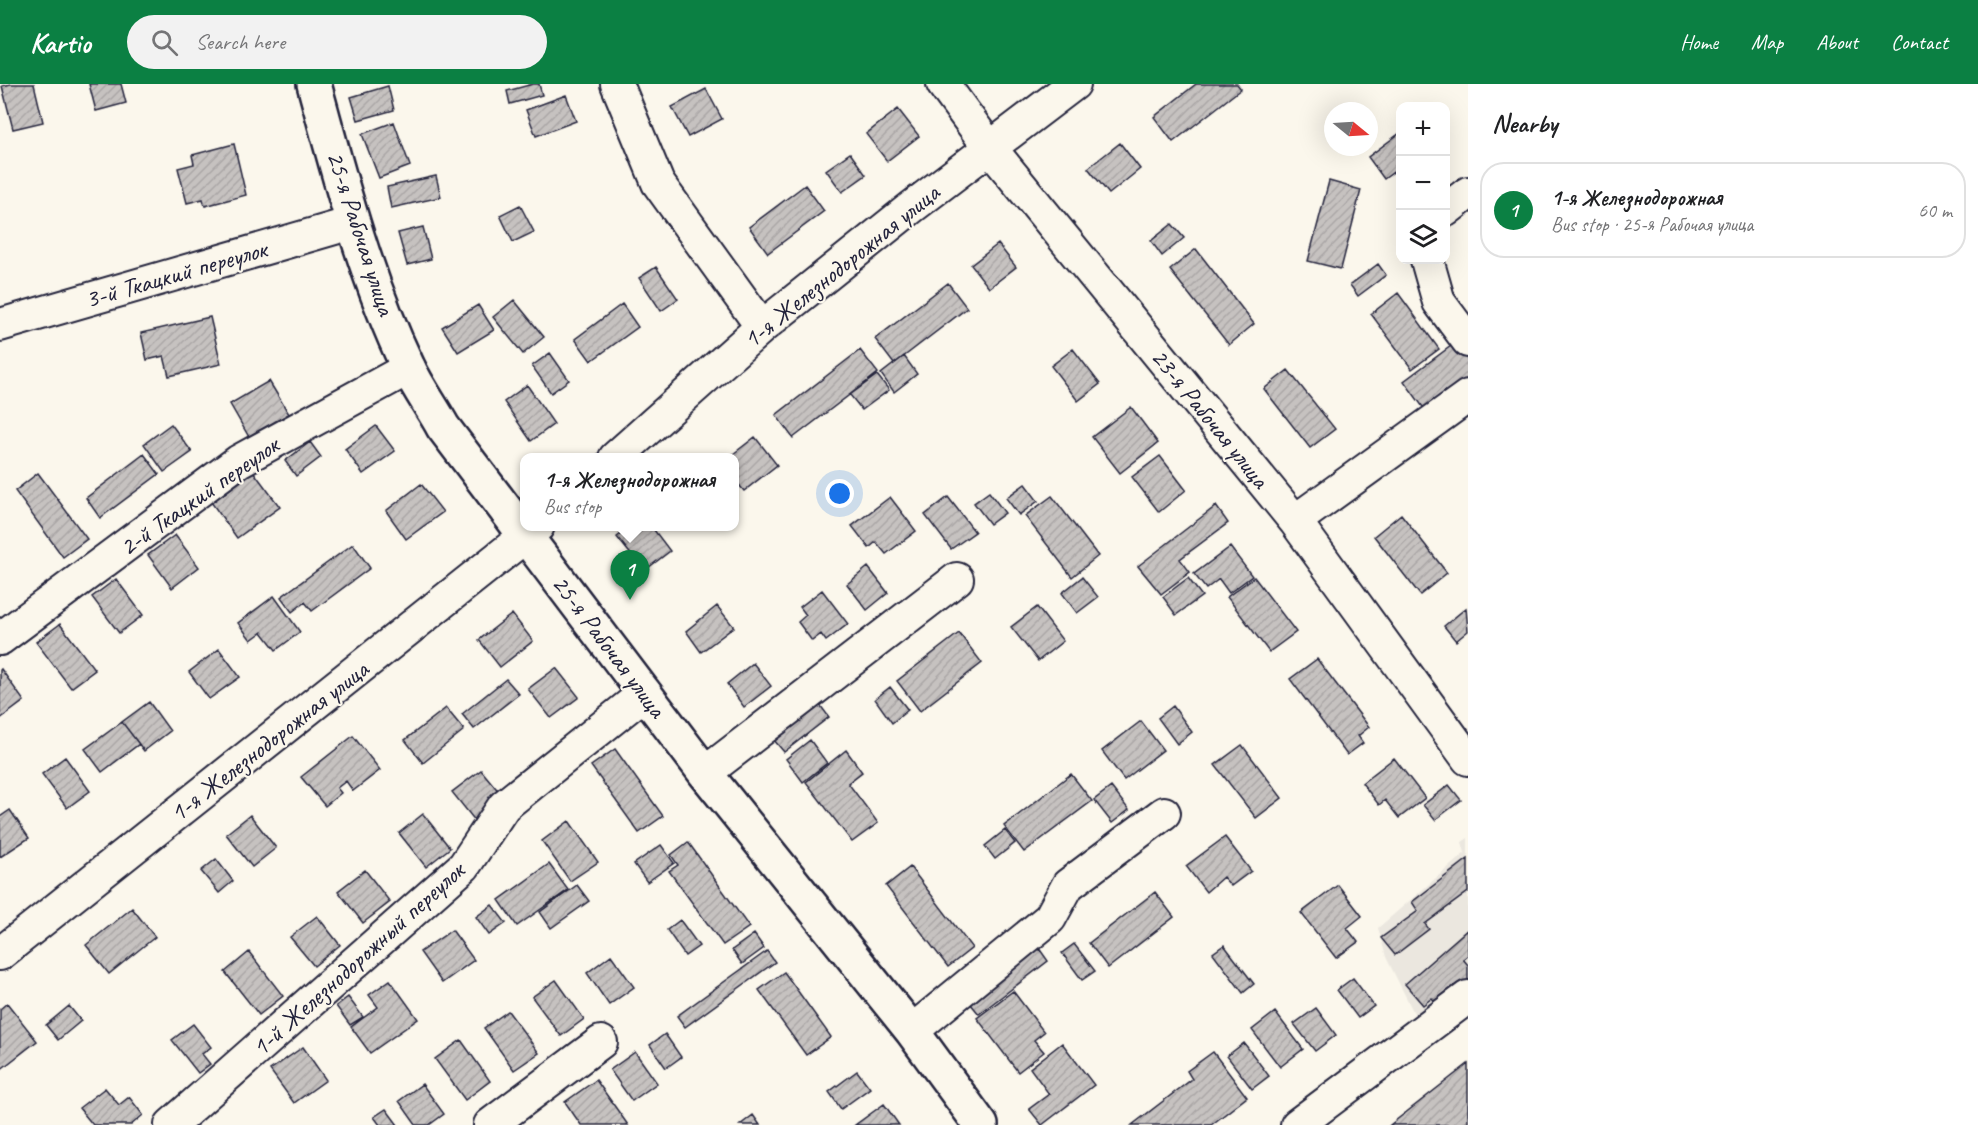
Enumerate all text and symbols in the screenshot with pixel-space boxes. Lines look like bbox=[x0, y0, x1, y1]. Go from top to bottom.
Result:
search box bbox=[127, 15, 547, 69]
text: Kartio bbox=[30, 25, 91, 60]
icon: search bbox=[148, 26, 181, 59]
text: Search here bbox=[196, 28, 285, 56]
text: Home bbox=[1680, 29, 1718, 55]
text: Map bbox=[1751, 29, 1783, 55]
text: About bbox=[1816, 29, 1858, 55]
text: Contact bbox=[1891, 29, 1948, 55]
north arrow bbox=[1324, 102, 1378, 156]
map controls bbox=[1396, 102, 1450, 264]
button: + bbox=[1396, 102, 1450, 156]
text: Nearby bbox=[1492, 107, 1557, 140]
street label: 25-я Рабочая улица bbox=[319, 147, 404, 321]
button: − bbox=[1396, 156, 1450, 210]
street label: 1-я Железнодорожная улица bbox=[736, 176, 947, 355]
text: 1-я Железнодорожная bbox=[1551, 184, 1722, 212]
text: 1 bbox=[1509, 198, 1518, 223]
text: 60 m bbox=[1918, 198, 1952, 223]
button: layers bbox=[1396, 210, 1450, 264]
text: Bus stop · 25-я Рабочая улица bbox=[1551, 212, 1753, 237]
street label: 3-й Ткацкий переулок bbox=[81, 232, 273, 316]
street label: 23-я Рабочая улица bbox=[1143, 341, 1278, 496]
street label: 2-й Ткацкий переулок bbox=[113, 427, 287, 563]
popup bbox=[520, 453, 739, 531]
text: 1-я Железнодорожная bbox=[544, 466, 715, 494]
your location bbox=[825, 479, 854, 508]
text: Bus stop bbox=[544, 494, 601, 519]
pin: 1 bbox=[610, 550, 650, 600]
street label: 25-я Рабочая улица bbox=[544, 568, 675, 725]
street label: 1-я Железнодорожная улица bbox=[163, 652, 376, 829]
street label: 1-й Железнодорожный переулок bbox=[245, 853, 473, 1063]

